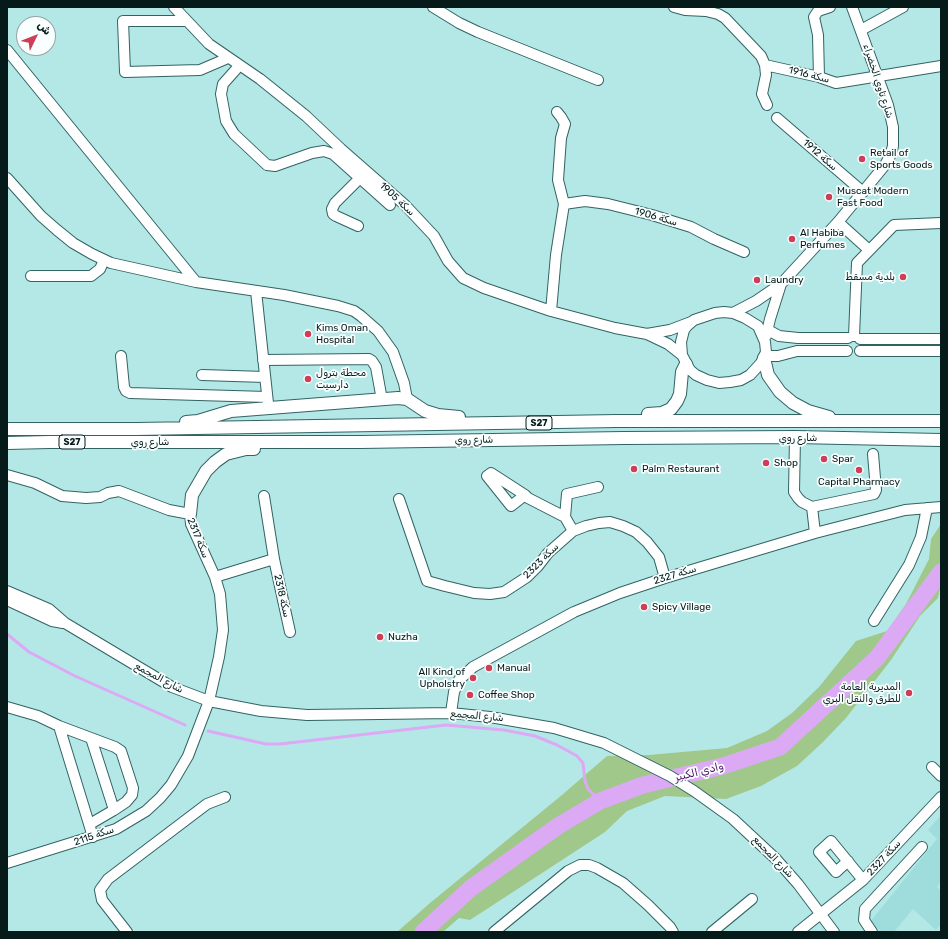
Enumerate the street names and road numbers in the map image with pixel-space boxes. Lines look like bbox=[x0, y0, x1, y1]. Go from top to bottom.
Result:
street label: شارع تاوي الخضراء bbox=[860, 42, 896, 120]
street label: سكة 1916 bbox=[787, 64, 831, 86]
street label: سكة 1912 bbox=[800, 137, 840, 173]
street label: سكة 1905 bbox=[377, 180, 417, 218]
street label: سكة 1906 bbox=[633, 205, 679, 229]
road number: S27 bbox=[526, 416, 552, 430]
street label: شارع روي bbox=[779, 432, 817, 444]
street label: شارع روي bbox=[455, 434, 493, 446]
road number: S27 bbox=[59, 435, 85, 449]
street label: شارع روي bbox=[131, 436, 169, 448]
street label: سكة 2317 bbox=[184, 516, 212, 560]
street label: سكة 2323 bbox=[521, 541, 561, 581]
street label: سكة 2327 bbox=[652, 563, 698, 587]
street label: سكة 2318 bbox=[271, 573, 293, 619]
street label: شارع المجمع bbox=[133, 660, 185, 696]
street label: شارع المجمع bbox=[450, 708, 504, 724]
street label: سكة 2115 bbox=[72, 824, 116, 848]
street label: شارع المجمع bbox=[750, 834, 796, 880]
street label: سكة 2327 bbox=[865, 838, 903, 878]

